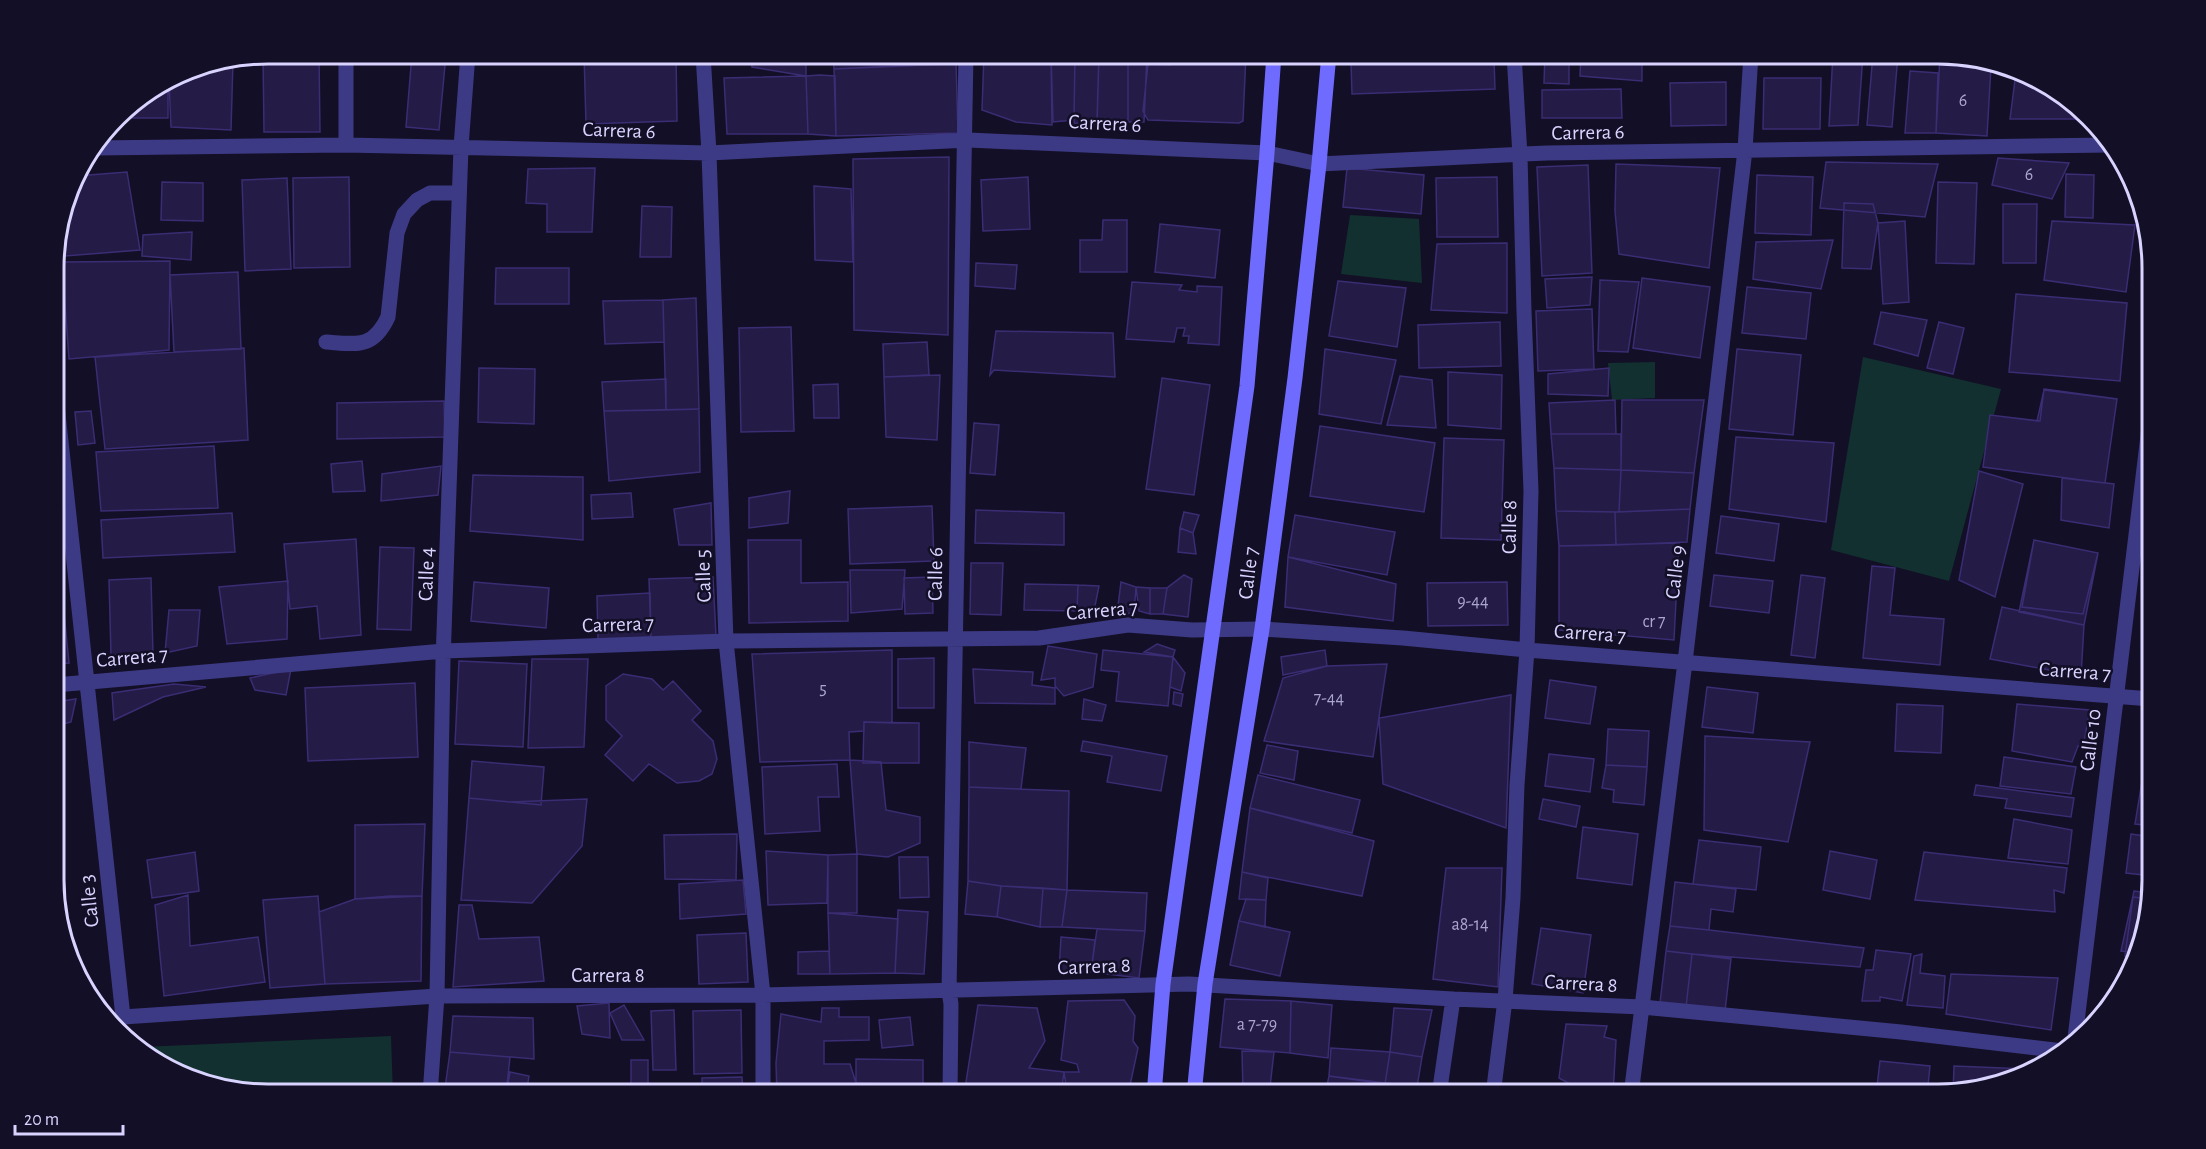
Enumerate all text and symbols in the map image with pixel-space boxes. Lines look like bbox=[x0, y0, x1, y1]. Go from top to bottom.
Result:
house number: 6 bbox=[1959, 92, 1967, 110]
street label: Carrera 6 bbox=[1068, 111, 1142, 136]
street label: Carrera 6 bbox=[582, 119, 656, 142]
street label: Carrera 6 bbox=[1551, 121, 1625, 144]
house number: 6 bbox=[2025, 166, 2033, 184]
street label: Calle 8 bbox=[1499, 500, 1520, 554]
street label: Calle 9 bbox=[1662, 544, 1689, 600]
street label: Calle 7 bbox=[1235, 545, 1262, 601]
street label: Calle 4 bbox=[415, 547, 438, 601]
street label: Calle 6 bbox=[925, 547, 946, 601]
street label: Calle 5 bbox=[692, 549, 715, 603]
house number: 9-44 bbox=[1457, 593, 1489, 611]
street label: Carrera 7 bbox=[1065, 597, 1139, 624]
street label: Carrera 7 bbox=[582, 613, 655, 636]
house number: cr 7 bbox=[1642, 613, 1666, 631]
street label: Carrera 7 bbox=[1553, 621, 1627, 647]
street label: Carrera 7 bbox=[95, 644, 169, 671]
street label: Carrera 7 bbox=[2038, 659, 2112, 685]
house number: 5 bbox=[819, 680, 827, 698]
house number: 7-44 bbox=[1314, 690, 1345, 708]
street label: Calle 10 bbox=[2076, 708, 2105, 772]
street label: Calle 3 bbox=[76, 874, 103, 928]
house number: a8-14 bbox=[1451, 916, 1489, 934]
street label: Carrera 8 bbox=[1057, 955, 1131, 978]
street label: Carrera 8 bbox=[571, 965, 645, 986]
street label: Carrera 8 bbox=[1544, 971, 1618, 996]
house number: a 7-79 bbox=[1237, 1016, 1277, 1034]
scale bar bbox=[15, 1098, 123, 1136]
text: 20 m bbox=[24, 1111, 59, 1129]

